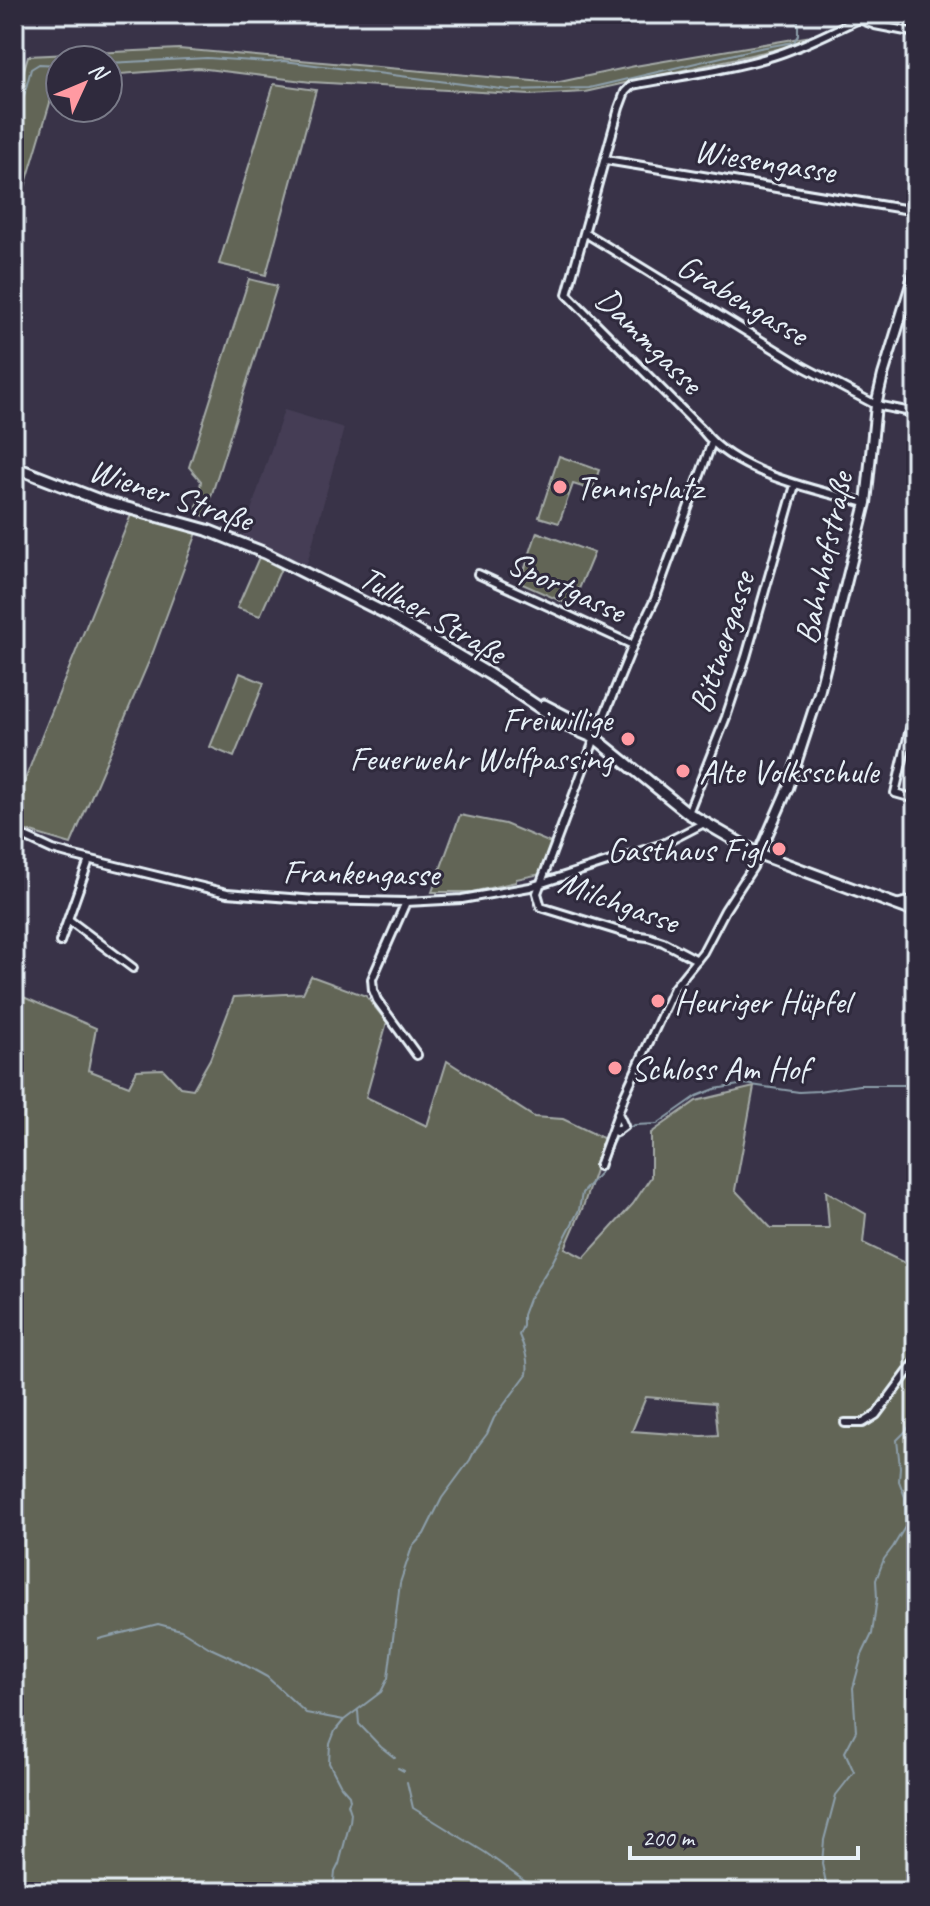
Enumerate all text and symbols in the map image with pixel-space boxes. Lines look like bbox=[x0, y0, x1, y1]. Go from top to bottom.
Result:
north arrow bbox=[44, 44, 124, 124]
text: N bbox=[83, 56, 115, 88]
street label: Wiesengasse bbox=[691, 128, 840, 193]
street label: Grabengasse bbox=[670, 244, 818, 357]
street label: Dammgasse bbox=[587, 278, 714, 404]
street label: Wiener Straße bbox=[84, 448, 261, 542]
street label: Bahnhofstraße bbox=[784, 465, 863, 648]
place label: Tennisplatz bbox=[576, 466, 706, 509]
marker: Tennisplatz bbox=[551, 478, 569, 496]
street label: Sportgasse bbox=[501, 541, 634, 633]
street label: Tullner Straße bbox=[352, 555, 516, 675]
street label: Bittnergasse bbox=[679, 563, 765, 718]
place label: Freiwillige Feuerwehr Wolfpassing bbox=[350, 698, 615, 780]
marker: Freiwillige Feuerwehr Wolfpassing bbox=[619, 730, 637, 748]
place label: Alte Volksschule bbox=[699, 750, 880, 793]
marker: Alte Volksschule bbox=[674, 762, 692, 780]
place label: Gasthaus Figl bbox=[607, 828, 769, 871]
marker: Gasthaus Figl bbox=[770, 840, 788, 858]
street label: Frankengasse bbox=[282, 850, 442, 895]
street label: Milchgasse bbox=[553, 860, 686, 944]
place label: Heuriger Hüpfel bbox=[674, 980, 856, 1023]
marker: Heuriger Hüpfel bbox=[649, 992, 667, 1010]
place label: Schloss Am Hof bbox=[631, 1047, 816, 1090]
marker: Schloss Am Hof bbox=[606, 1059, 624, 1077]
scale bar bbox=[630, 1810, 858, 1860]
text: 200 m bbox=[642, 1823, 696, 1853]

